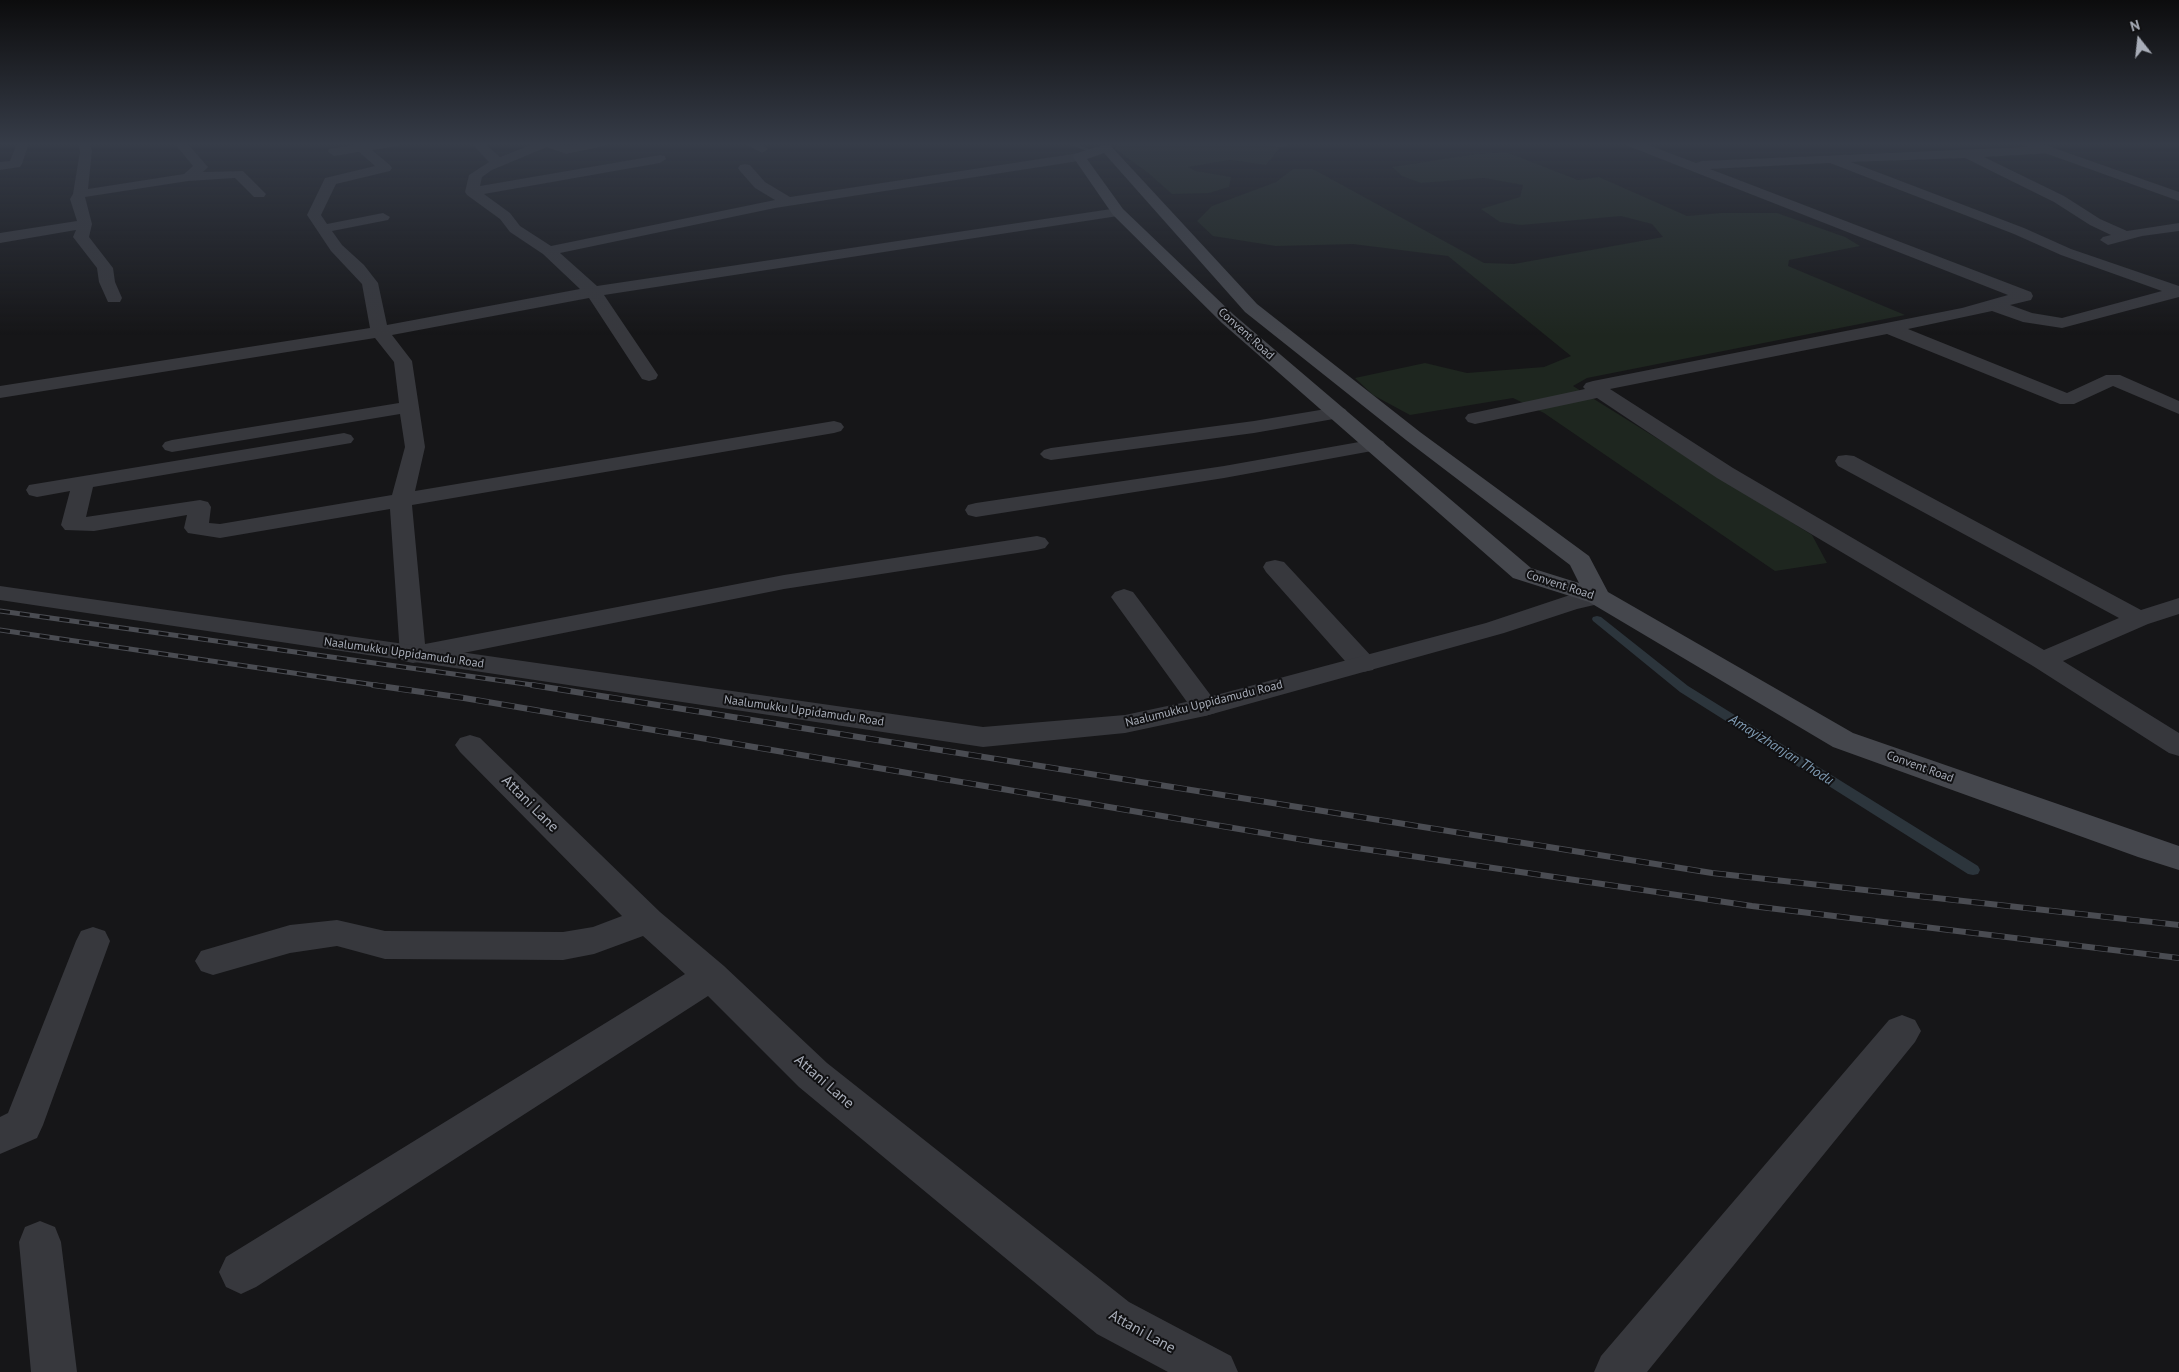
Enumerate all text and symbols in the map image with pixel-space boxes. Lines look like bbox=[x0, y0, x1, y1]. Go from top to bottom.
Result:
north arrow bbox=[2114, 15, 2164, 65]
text: N bbox=[2128, 16, 2142, 36]
street label: Convent Road bbox=[1215, 305, 1277, 363]
street label: Convent Road bbox=[1524, 567, 1596, 603]
street label: Naalumukku Uppidamudu Road bbox=[323, 635, 485, 671]
street label: Naalumukku Uppidamudu Road bbox=[1124, 677, 1284, 731]
street label: Naalumukku Uppidamudu Road bbox=[723, 693, 885, 729]
water label: Amayizhanjan Thodu bbox=[1726, 711, 1836, 789]
street label: Convent Road bbox=[1884, 748, 1956, 786]
street label: Attani Lane bbox=[498, 772, 562, 836]
street label: Attani Lane bbox=[791, 1051, 857, 1113]
street label: Attani Lane bbox=[1106, 1306, 1178, 1358]

